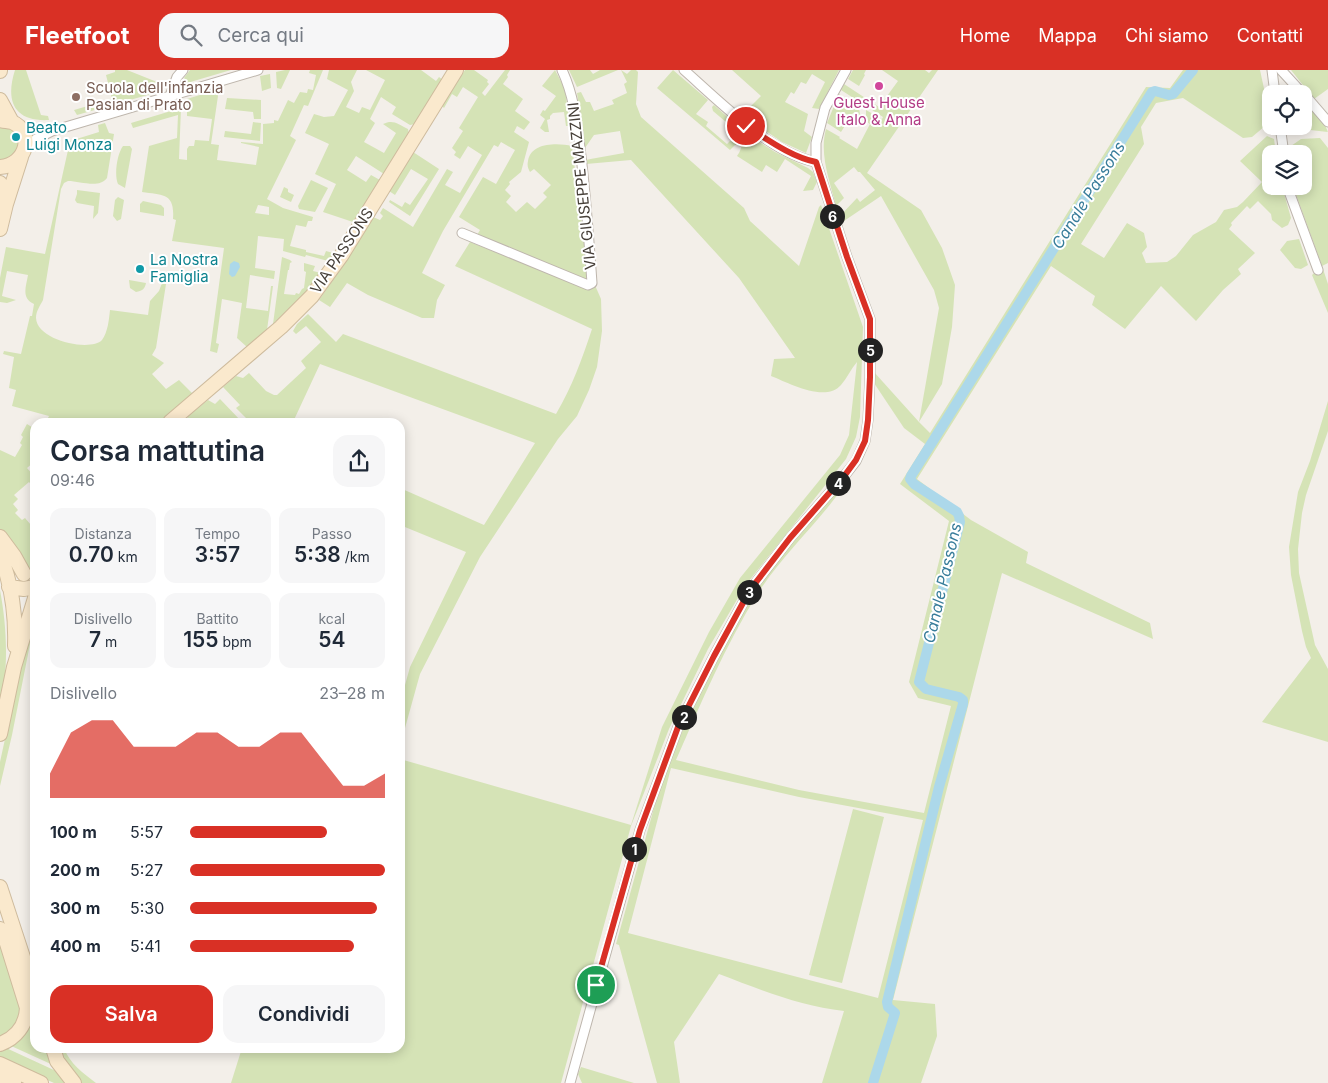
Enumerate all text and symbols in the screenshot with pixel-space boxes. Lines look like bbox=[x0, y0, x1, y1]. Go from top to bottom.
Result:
search box bbox=[159, 13, 509, 58]
text: Fleetfoot bbox=[25, 21, 129, 50]
icon: search bbox=[177, 21, 205, 49]
text: Cerca qui bbox=[217, 24, 304, 47]
text: Home bbox=[960, 25, 1010, 46]
text: Mappa bbox=[1038, 25, 1097, 46]
text: Chi siamo bbox=[1125, 25, 1209, 46]
text: Contatti bbox=[1237, 25, 1303, 46]
place label: Scuola dell'infanzia Pasian di Prato bbox=[86, 78, 223, 114]
marker: Guest House Italo & Anna bbox=[873, 80, 885, 92]
map controls bbox=[1262, 85, 1312, 195]
button: locate bbox=[1262, 85, 1312, 135]
marker: Scuola dell'infanzia Pasian di Prato bbox=[70, 91, 82, 103]
place label: Guest House Italo & Anna bbox=[833, 93, 925, 129]
street label: VIA GIUSEPPE MAZZINI bbox=[563, 101, 600, 271]
pin bbox=[725, 105, 767, 147]
icon: check bbox=[732, 112, 760, 140]
place label: Beato Luigi Monza bbox=[26, 118, 112, 154]
marker: Beato Luigi Monza bbox=[10, 131, 22, 143]
water label: Canale Passons bbox=[1047, 138, 1129, 252]
button: layers bbox=[1262, 145, 1312, 195]
street label: VIA PASSONS bbox=[306, 204, 377, 297]
pin: 6 bbox=[820, 204, 844, 228]
text: 6 bbox=[828, 208, 837, 225]
place label: La Nostra Famiglia bbox=[150, 250, 218, 286]
marker: La Nostra Famiglia bbox=[134, 263, 146, 275]
pin: 5 bbox=[858, 338, 882, 362]
text: 5 bbox=[866, 342, 875, 359]
text: Corsa mattutina bbox=[50, 434, 265, 468]
button: share bbox=[333, 435, 385, 487]
text: 09:46 bbox=[50, 470, 95, 490]
pin: 4 bbox=[826, 470, 850, 496]
text: 4 bbox=[834, 475, 843, 492]
water label: Canale Passons bbox=[918, 521, 966, 645]
text: Distanza bbox=[75, 525, 132, 542]
text: Tempo bbox=[195, 525, 240, 542]
text: Passo bbox=[312, 525, 352, 542]
text: 0.70 bbox=[69, 542, 114, 567]
text: 3:57 bbox=[195, 542, 240, 567]
text: 5:38 bbox=[294, 542, 341, 567]
text: km bbox=[114, 548, 138, 565]
text: /km bbox=[341, 548, 370, 565]
pin: 3 bbox=[736, 580, 762, 604]
text: 3 bbox=[745, 584, 754, 601]
text: Dislivello bbox=[74, 610, 132, 627]
text: Battito bbox=[196, 610, 239, 627]
text: kcal bbox=[318, 610, 345, 627]
text: 7 bbox=[89, 627, 101, 652]
text: 155 bbox=[183, 627, 218, 652]
text: 54 bbox=[318, 627, 345, 652]
text: m bbox=[101, 633, 117, 650]
text: bpm bbox=[218, 633, 252, 650]
text: Dislivello bbox=[50, 683, 117, 703]
text: 23–28 m bbox=[319, 683, 385, 703]
pin: 2 bbox=[672, 704, 696, 730]
text: 2 bbox=[680, 709, 689, 726]
text: 100 m bbox=[50, 822, 97, 842]
text: 5:57 bbox=[130, 822, 163, 842]
pin: 1 bbox=[622, 836, 646, 862]
text: 1 bbox=[631, 841, 638, 858]
text: 200 m bbox=[50, 860, 100, 880]
text: 5:27 bbox=[130, 860, 163, 880]
text: 300 m bbox=[50, 898, 100, 918]
text: 5:30 bbox=[130, 898, 164, 918]
text: 400 m bbox=[50, 936, 101, 956]
text: 5:41 bbox=[130, 936, 161, 956]
pin bbox=[575, 964, 617, 1006]
icon: arrive bbox=[582, 971, 610, 999]
button: Salva bbox=[50, 985, 213, 1043]
button: Condividi bbox=[223, 985, 385, 1043]

